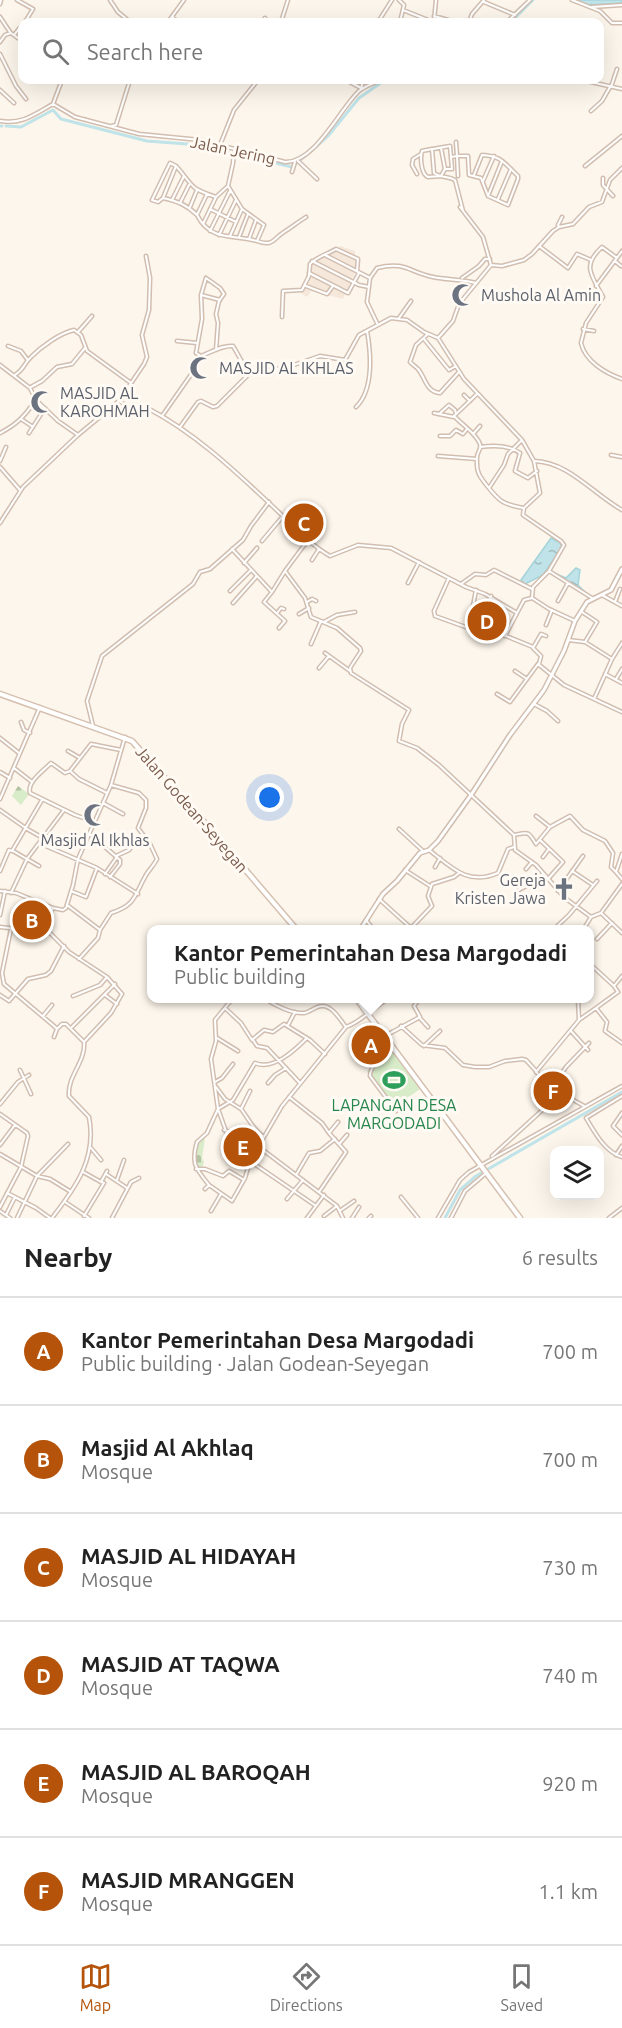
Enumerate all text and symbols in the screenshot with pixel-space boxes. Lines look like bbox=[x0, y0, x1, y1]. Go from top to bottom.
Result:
search box bbox=[18, 18, 604, 84]
icon: search bbox=[39, 35, 72, 68]
text: Search here bbox=[87, 39, 203, 64]
street label: Jalan Jering bbox=[189, 132, 277, 168]
mosque icon: Mushola Al Amin bbox=[450, 282, 476, 308]
place label: Mushola Al Amin bbox=[481, 286, 601, 304]
mosque icon: MASJID AL IKHLAS bbox=[188, 355, 214, 381]
place label: MASJID AL IKHLAS bbox=[219, 359, 354, 377]
place label: MASJID AL KAROHMAH bbox=[60, 384, 150, 420]
mosque icon: MASJID AL KAROHMAH bbox=[29, 389, 55, 415]
pin: C bbox=[284, 500, 324, 546]
pin: D bbox=[468, 598, 506, 644]
street label: Jalan Godean-Seyegan bbox=[132, 742, 252, 876]
your location bbox=[255, 783, 284, 812]
mosque icon: Masjid Al Ikhlas bbox=[82, 802, 108, 828]
place label: Masjid Al Ikhlas bbox=[41, 831, 149, 849]
place label: Gereja Kristen Jawa bbox=[455, 871, 546, 907]
church icon: Gereja Kristen Jawa bbox=[551, 876, 577, 902]
pin: B bbox=[12, 898, 51, 942]
popup bbox=[147, 925, 594, 1003]
text: Kantor Pemerintahan Desa Margodadi bbox=[174, 940, 567, 965]
text: Public building bbox=[174, 965, 306, 988]
pin: A bbox=[352, 1022, 391, 1068]
sports icon: LAPANGAN DESA MARGODADI bbox=[381, 1067, 407, 1093]
pin: F bbox=[534, 1068, 572, 1114]
place label: LAPANGAN DESA MARGODADI bbox=[332, 1096, 457, 1132]
pin: E bbox=[224, 1124, 262, 1170]
map controls bbox=[550, 1146, 604, 1200]
button: layers bbox=[550, 1146, 604, 1200]
text: Nearby bbox=[24, 1243, 112, 1272]
text: 6 results bbox=[522, 1246, 598, 1269]
text: Kantor Pemerintahan Desa Margodadi bbox=[81, 1327, 474, 1352]
text: A bbox=[36, 1340, 51, 1363]
text: 700 m bbox=[542, 1340, 598, 1363]
text: Public building · Jalan Godean-Seyegan bbox=[81, 1352, 429, 1375]
text: Masjid Al Akhlaq bbox=[81, 1435, 254, 1460]
text: B bbox=[37, 1448, 50, 1471]
text: 700 m bbox=[542, 1448, 598, 1471]
text: Mosque bbox=[81, 1460, 153, 1483]
text: MASJID AL HIDAYAH bbox=[81, 1543, 296, 1568]
text: C bbox=[37, 1556, 50, 1579]
text: 730 m bbox=[542, 1556, 598, 1579]
text: Mosque bbox=[81, 1568, 153, 1591]
text: MASJID AT TAQWA bbox=[81, 1651, 280, 1676]
text: D bbox=[36, 1664, 51, 1687]
text: 740 m bbox=[542, 1664, 598, 1687]
text: Mosque bbox=[81, 1676, 153, 1699]
text: MASJID AL BAROQAH bbox=[81, 1759, 311, 1784]
text: E bbox=[38, 1772, 49, 1795]
text: 920 m bbox=[542, 1772, 598, 1795]
text: Mosque bbox=[81, 1784, 153, 1807]
text: MASJID MRANGGEN bbox=[81, 1867, 295, 1892]
text: F bbox=[38, 1880, 49, 1903]
text: 1.1 km bbox=[539, 1880, 598, 1903]
text: Mosque bbox=[81, 1892, 153, 1915]
tab: Map bbox=[79, 1960, 112, 2014]
tab: Directions bbox=[270, 1960, 343, 2014]
tab: Saved bbox=[501, 1960, 543, 2014]

